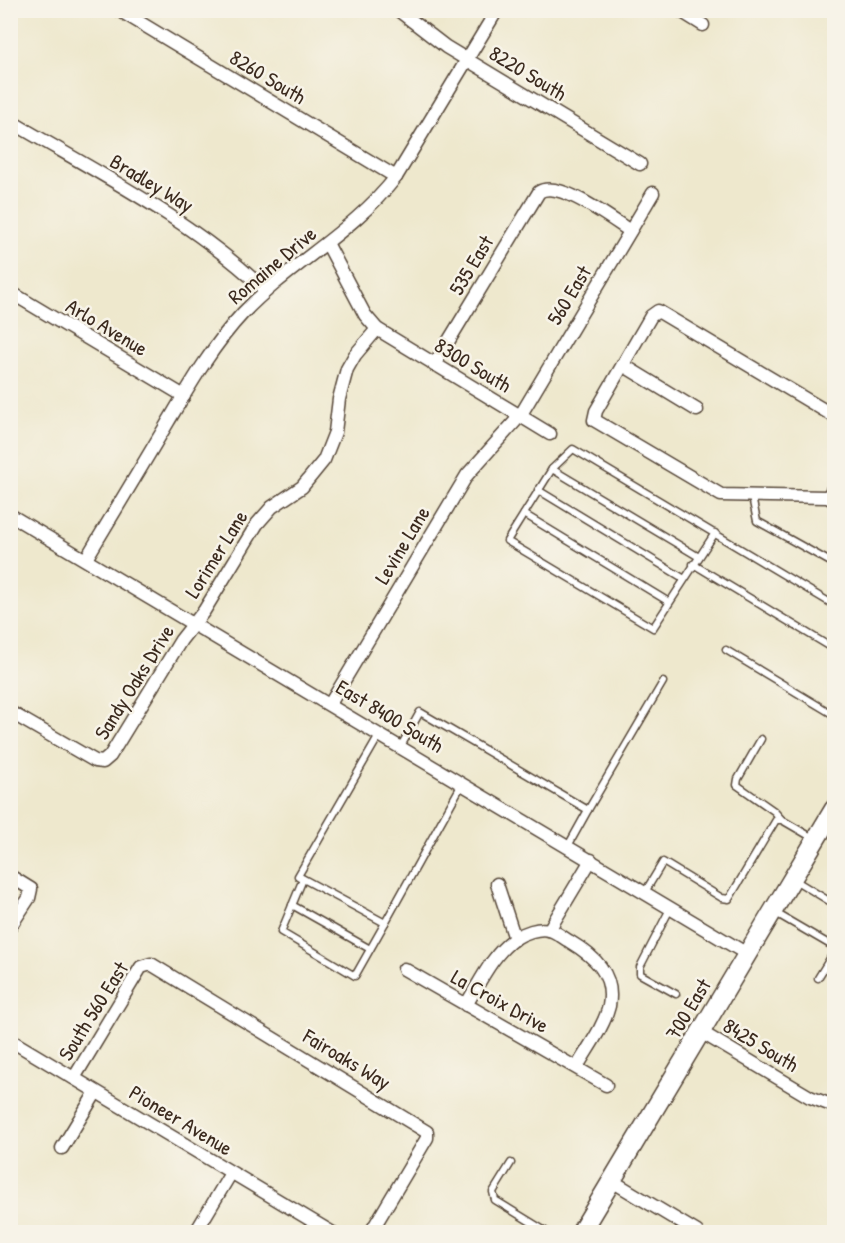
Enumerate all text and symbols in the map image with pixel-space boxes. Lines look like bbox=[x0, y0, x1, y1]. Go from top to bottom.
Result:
street label: 8220 South bbox=[484, 39, 572, 108]
street label: 8260 South bbox=[224, 43, 312, 111]
street label: Bradley Way bbox=[105, 147, 199, 219]
street label: Romaine Drive bbox=[222, 219, 322, 311]
street label: 535 East bbox=[442, 229, 501, 300]
street label: 560 East bbox=[540, 259, 598, 330]
street label: Arlo Avenue bbox=[61, 291, 153, 363]
street label: 8300 South bbox=[429, 331, 517, 399]
street label: Levine Lane bbox=[367, 501, 437, 589]
street label: Lorimer Lane bbox=[178, 505, 254, 603]
street label: Sandy Oaks Drive bbox=[87, 619, 181, 745]
street label: East 8400 South bbox=[331, 672, 449, 760]
street label: South 560 East bbox=[51, 955, 135, 1066]
street label: La Croix Drive bbox=[446, 962, 554, 1040]
street label: 700 East bbox=[658, 972, 718, 1045]
street label: 8425 South bbox=[718, 1011, 804, 1079]
street label: Fairoaks Way bbox=[297, 1021, 396, 1097]
street label: Pioneer Avenue bbox=[124, 1078, 238, 1162]

